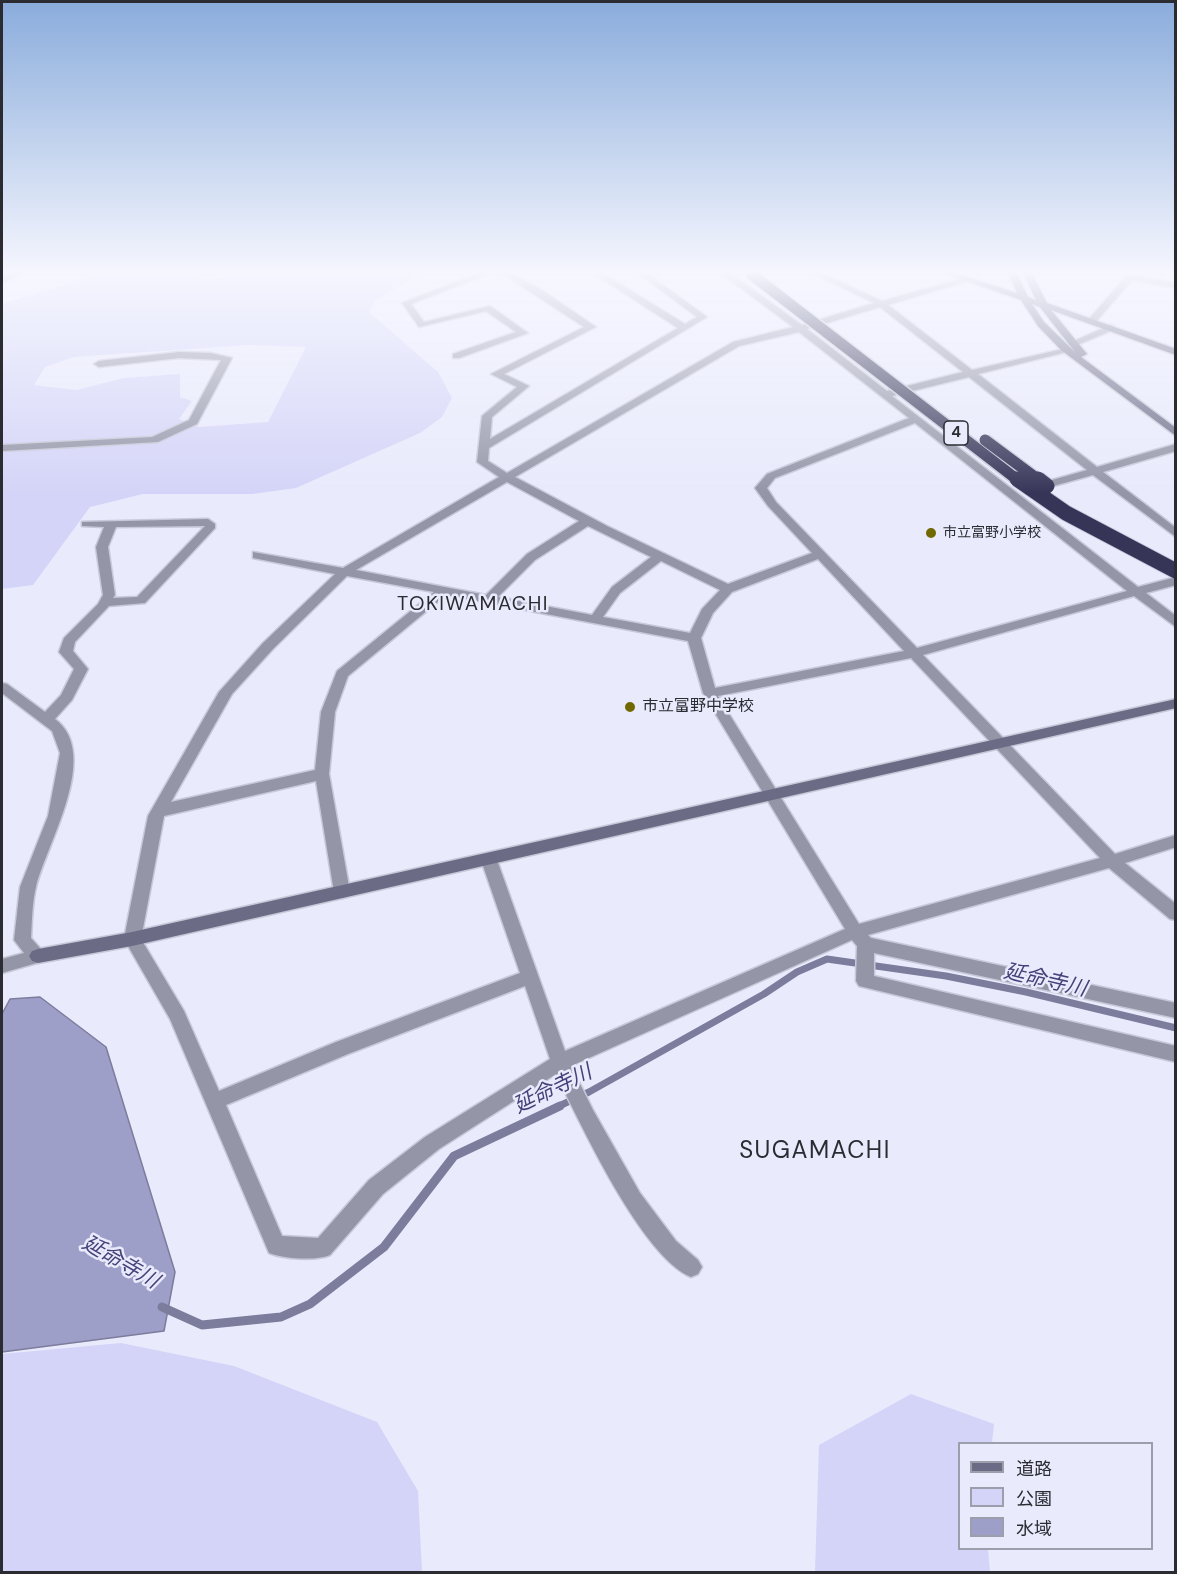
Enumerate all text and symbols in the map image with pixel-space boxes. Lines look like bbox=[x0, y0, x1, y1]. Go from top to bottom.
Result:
road number: 4 bbox=[944, 421, 968, 445]
place label: 市立富野小学校 bbox=[943, 525, 1041, 541]
marker: 市立富野小学校 bbox=[924, 526, 938, 540]
district label: TOKIWAMACHI bbox=[397, 593, 549, 617]
place label: 市立富野中学校 bbox=[642, 697, 754, 717]
marker: 市立富野中学校 bbox=[623, 700, 637, 714]
water label: 延命寺川 bbox=[1001, 959, 1089, 1003]
water label: 延命寺川 bbox=[510, 1060, 596, 1120]
district label: SUGAMACHI bbox=[739, 1138, 891, 1166]
water label: 延命寺川 bbox=[77, 1231, 163, 1295]
legend bbox=[958, 1442, 1153, 1550]
text: 道路 bbox=[1016, 1457, 1052, 1481]
text: 公園 bbox=[1016, 1487, 1052, 1511]
text: 水域 bbox=[1016, 1517, 1052, 1541]

